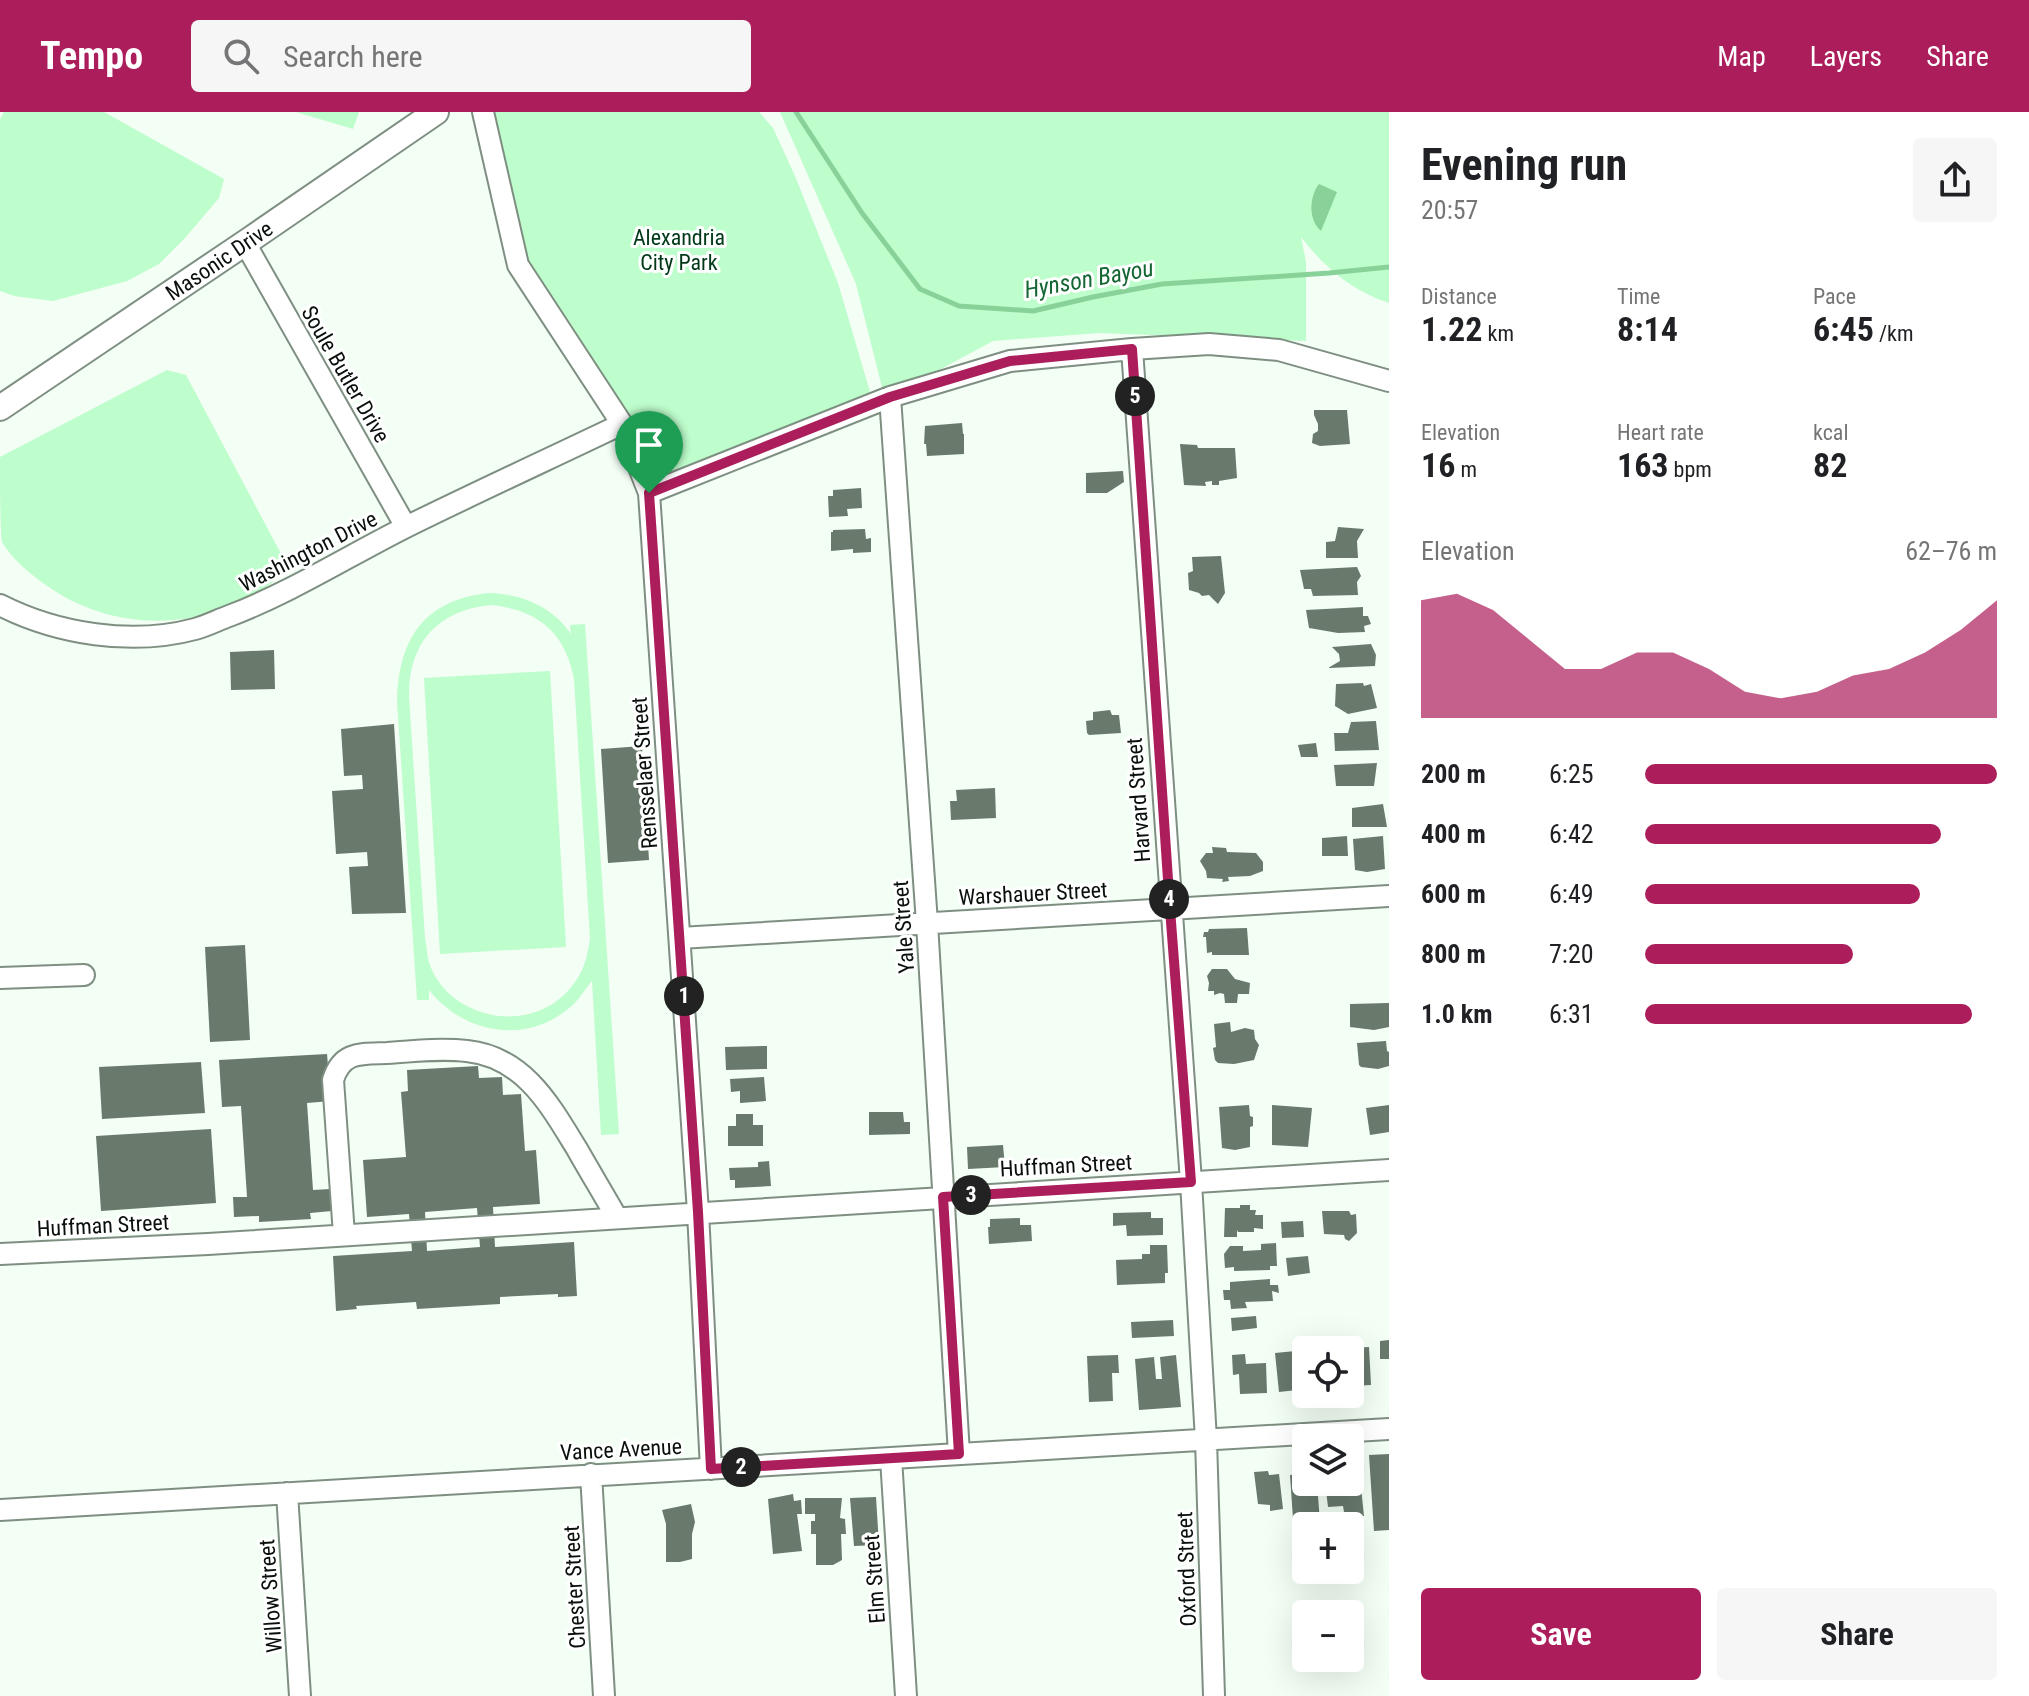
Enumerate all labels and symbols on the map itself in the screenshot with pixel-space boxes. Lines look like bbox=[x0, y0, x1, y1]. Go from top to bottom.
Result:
street label: Masonic Drive bbox=[161, 216, 277, 306]
park label: Alexandria City Park bbox=[633, 225, 725, 275]
water label: Hynson Bayou bbox=[1022, 254, 1156, 304]
street label: Soule Butler Drive bbox=[296, 301, 395, 447]
pin: 5 bbox=[1115, 376, 1155, 416]
pin bbox=[615, 411, 683, 493]
street label: Washington Drive bbox=[235, 506, 381, 597]
street label: Rensselaer Street bbox=[627, 696, 662, 850]
street label: Harvard Street bbox=[1122, 737, 1155, 863]
street label: Warshauer Street bbox=[958, 877, 1108, 910]
pin: 4 bbox=[1149, 879, 1189, 919]
street label: Yale Street bbox=[888, 880, 919, 974]
pin: 1 bbox=[664, 976, 704, 1016]
street label: Huffman Street bbox=[999, 1150, 1133, 1181]
pin: 3 bbox=[951, 1175, 991, 1215]
street label: Huffman Street bbox=[36, 1210, 170, 1241]
street label: Vance Avenue bbox=[560, 1434, 683, 1465]
pin: 2 bbox=[721, 1447, 761, 1487]
street label: Oxford Street bbox=[1172, 1511, 1201, 1627]
street label: Chester Street bbox=[559, 1525, 590, 1649]
street label: Elm Street bbox=[859, 1534, 890, 1624]
street label: Willow Street bbox=[254, 1538, 287, 1654]

